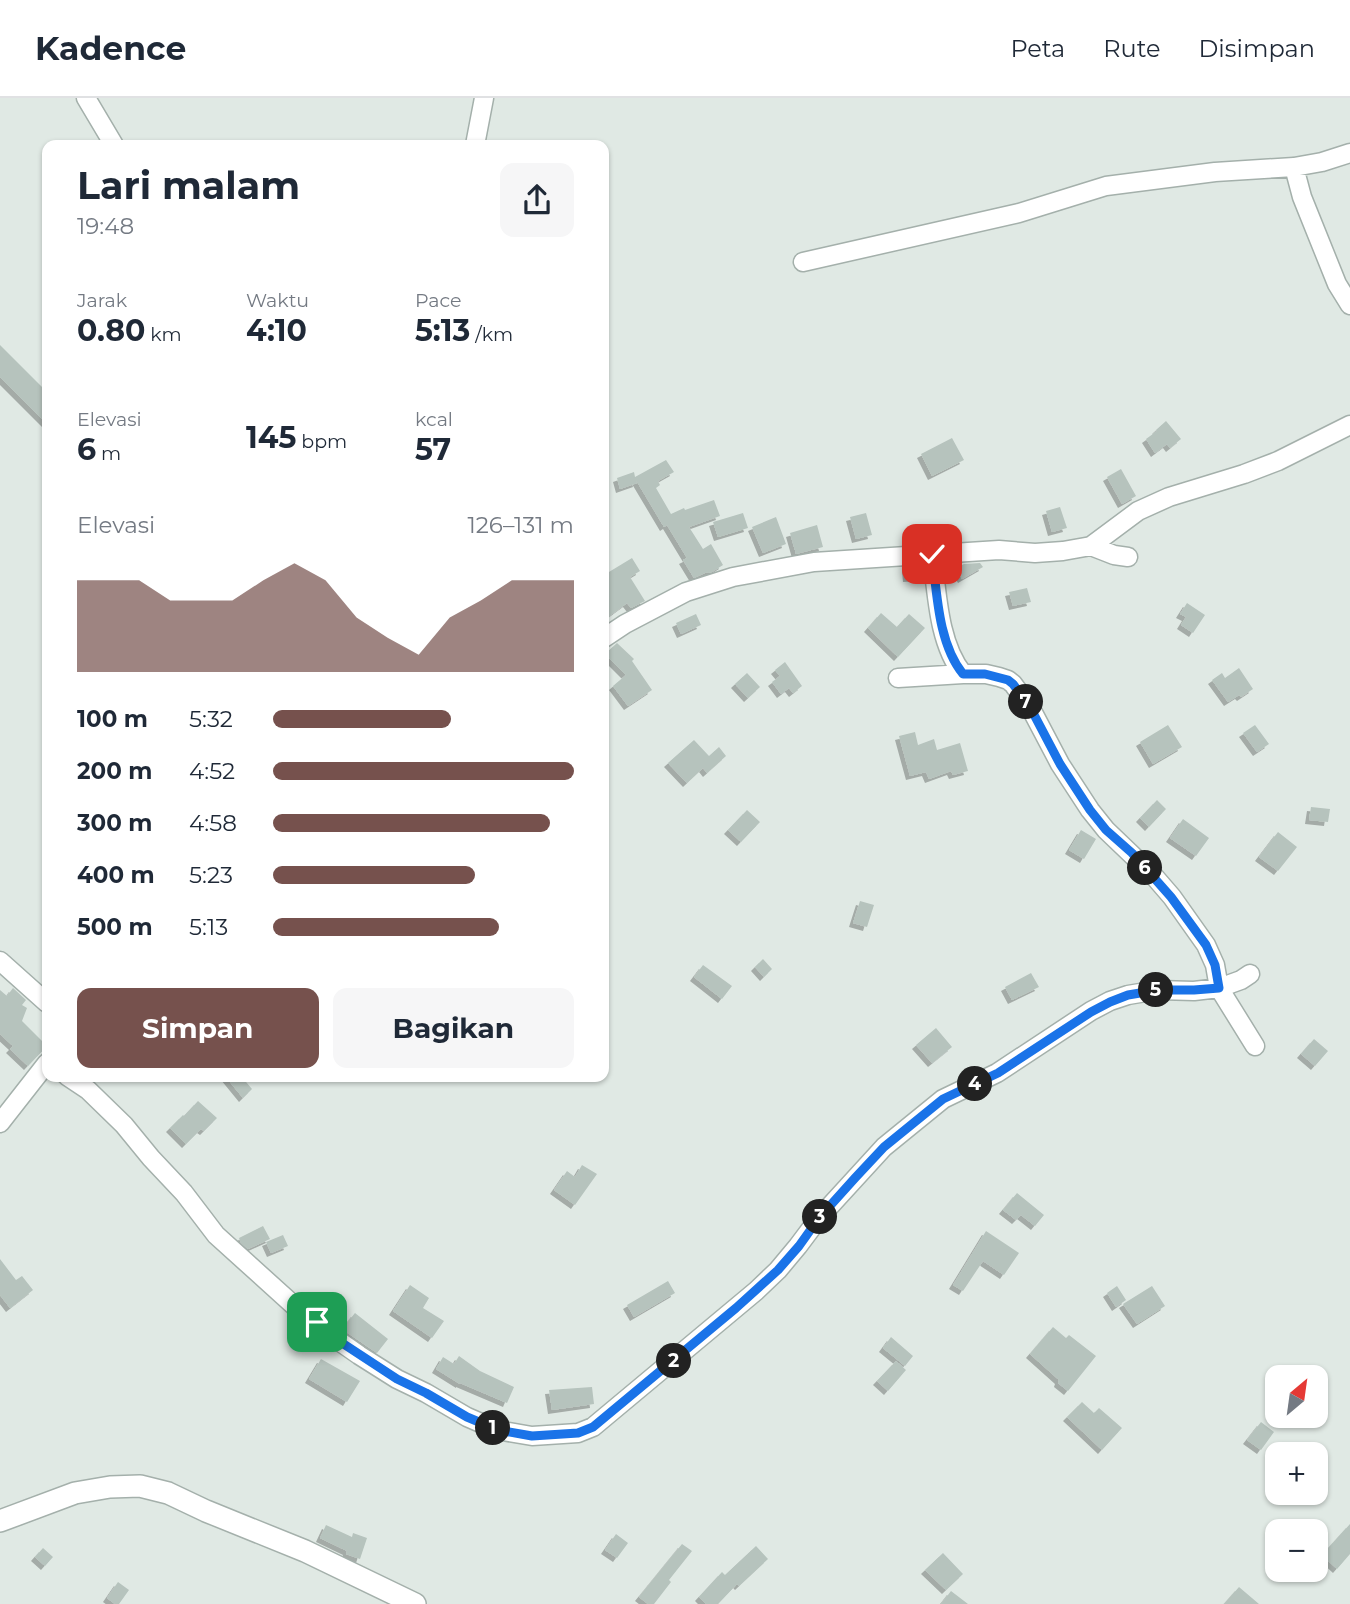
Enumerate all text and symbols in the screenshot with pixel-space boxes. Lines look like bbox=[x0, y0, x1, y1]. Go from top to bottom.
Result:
text: Kadence bbox=[35, 28, 186, 68]
text: Peta bbox=[1010, 34, 1065, 63]
text: Rute bbox=[1103, 34, 1161, 63]
text: Disimpan bbox=[1199, 34, 1315, 63]
text: Lari malam bbox=[77, 162, 300, 209]
button: share bbox=[500, 163, 574, 237]
text: 19:48 bbox=[77, 212, 134, 240]
text: Jarak bbox=[77, 289, 127, 312]
text: Waktu bbox=[246, 289, 309, 312]
text: Pace bbox=[415, 289, 462, 312]
text: 0.80 bbox=[77, 312, 145, 349]
text: 4:10 bbox=[246, 312, 307, 349]
text: 5:13 bbox=[415, 312, 470, 349]
text: km bbox=[145, 323, 182, 346]
text: /km bbox=[470, 323, 513, 346]
text: Elevasi bbox=[77, 408, 142, 431]
text: kcal bbox=[415, 408, 453, 431]
text: 145 bbox=[246, 419, 296, 456]
text: bpm bbox=[296, 430, 347, 453]
text: 6 bbox=[77, 431, 96, 468]
text: 57 bbox=[415, 431, 451, 468]
text: m bbox=[96, 442, 121, 465]
text: Elevasi bbox=[77, 511, 155, 539]
text: 126–131 m bbox=[467, 511, 574, 539]
pin bbox=[902, 524, 962, 584]
icon: check bbox=[913, 535, 951, 573]
pin: 7 bbox=[1009, 684, 1044, 720]
text: 7 bbox=[1020, 690, 1031, 713]
text: 100 m bbox=[77, 705, 148, 733]
text: 5:32 bbox=[189, 705, 233, 733]
text: 200 m bbox=[77, 757, 152, 785]
text: 4:52 bbox=[189, 757, 235, 785]
text: 300 m bbox=[77, 809, 153, 837]
text: 4:58 bbox=[189, 809, 237, 837]
pin: 6 bbox=[1128, 850, 1162, 886]
text: 6 bbox=[1138, 856, 1151, 879]
text: 400 m bbox=[77, 861, 155, 889]
text: 5:23 bbox=[189, 861, 233, 889]
text: 500 m bbox=[77, 913, 153, 941]
text: 5:13 bbox=[189, 913, 228, 941]
pin: 5 bbox=[1138, 972, 1174, 1008]
text: 5 bbox=[1150, 978, 1161, 1001]
button: Simpan bbox=[77, 988, 319, 1068]
button: Bagikan bbox=[333, 988, 574, 1068]
pin: 4 bbox=[958, 1066, 992, 1102]
text: 4 bbox=[968, 1072, 981, 1095]
pin: 3 bbox=[802, 1200, 838, 1234]
text: 3 bbox=[814, 1205, 825, 1228]
pin bbox=[287, 1292, 347, 1352]
icon: arrive bbox=[298, 1303, 336, 1341]
pin: 2 bbox=[656, 1344, 692, 1378]
text: 2 bbox=[668, 1349, 679, 1372]
north arrow bbox=[1265, 1365, 1328, 1428]
map controls bbox=[1265, 1365, 1328, 1582]
pin: 1 bbox=[476, 1410, 510, 1446]
text: 1 bbox=[489, 1416, 496, 1439]
button: + bbox=[1265, 1442, 1328, 1505]
button: − bbox=[1265, 1519, 1328, 1582]

